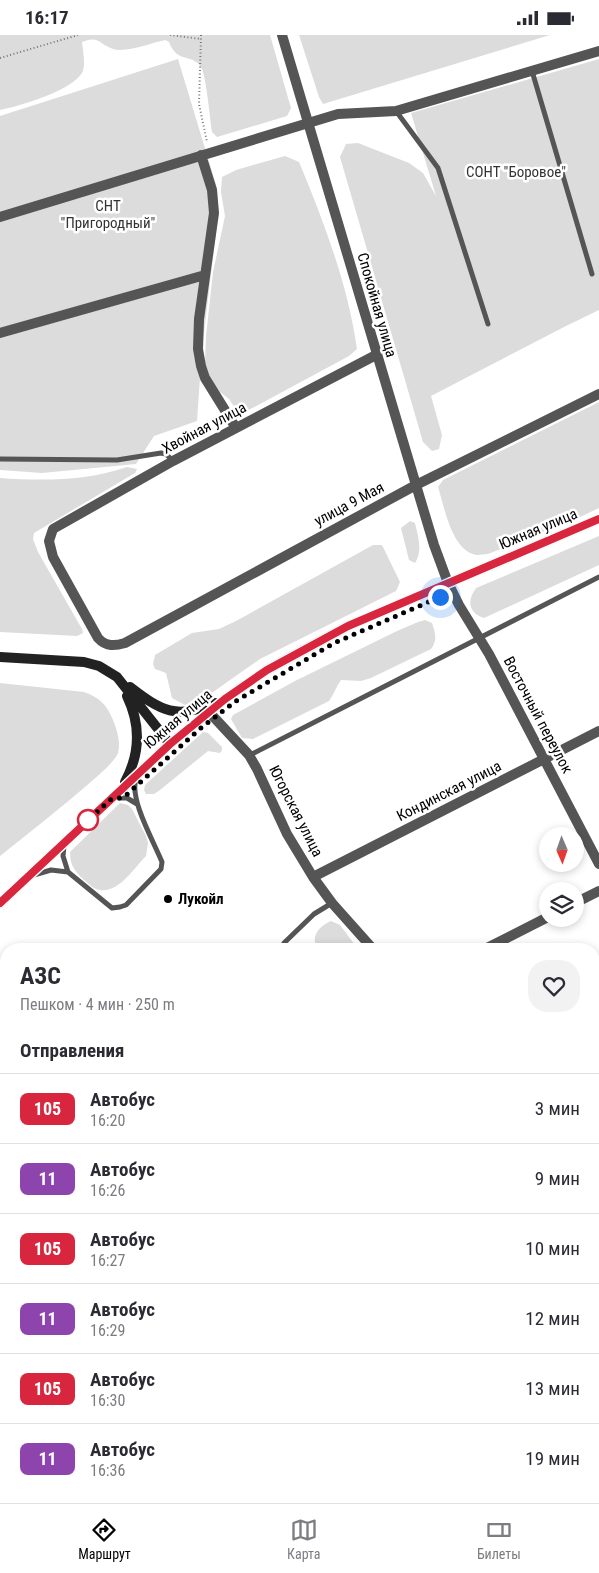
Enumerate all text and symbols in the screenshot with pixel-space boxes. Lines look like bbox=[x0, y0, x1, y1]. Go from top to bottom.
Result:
text: 16:17 bbox=[25, 6, 69, 29]
park label: СОНТ "Боровое" bbox=[466, 163, 566, 181]
park label: СНТ "Пригородный" bbox=[61, 197, 156, 232]
street label: Спокойная улица bbox=[354, 251, 400, 359]
street label: Хвойная улица bbox=[159, 398, 249, 458]
street label: улица 9 Мая bbox=[311, 478, 387, 530]
street label: Южная улица bbox=[496, 504, 580, 554]
your location bbox=[428, 585, 453, 610]
street label: Восточный переулок bbox=[500, 654, 576, 776]
street label: Южная улица bbox=[140, 685, 216, 753]
street label: Кондинская улица bbox=[394, 757, 504, 825]
street label: Югорская улица bbox=[265, 762, 327, 860]
unlabelled marker bbox=[77, 809, 99, 831]
north arrow bbox=[539, 827, 584, 873]
map controls bbox=[539, 827, 584, 927]
button: layers bbox=[539, 882, 584, 927]
place label: Лукойл bbox=[178, 890, 224, 908]
marker: Лукойл bbox=[162, 893, 174, 905]
button: heart bbox=[528, 960, 580, 1012]
text: АЗС bbox=[20, 962, 61, 990]
text: Пешком · 4 мин · 250 m bbox=[20, 995, 175, 1014]
text: Отправления bbox=[20, 1039, 124, 1062]
text: Автобус bbox=[90, 1088, 155, 1111]
text: 3 мин bbox=[535, 1097, 580, 1120]
text: 105 bbox=[34, 1098, 61, 1119]
text: 16:20 bbox=[90, 1111, 125, 1130]
text: Автобус bbox=[90, 1158, 155, 1181]
text: 9 мин bbox=[535, 1167, 580, 1190]
text: 11 bbox=[38, 1168, 57, 1189]
text: 16:26 bbox=[90, 1181, 125, 1200]
text: Автобус bbox=[90, 1228, 155, 1251]
text: 10 мин bbox=[525, 1237, 580, 1260]
text: 105 bbox=[34, 1238, 61, 1259]
text: 16:27 bbox=[90, 1251, 125, 1270]
text: Автобус bbox=[90, 1298, 155, 1321]
text: 12 мин bbox=[525, 1307, 580, 1330]
text: 11 bbox=[38, 1308, 57, 1329]
text: 16:29 bbox=[90, 1321, 125, 1340]
text: Автобус bbox=[90, 1368, 155, 1391]
text: 13 мин bbox=[525, 1377, 580, 1400]
text: 105 bbox=[34, 1378, 61, 1399]
text: 16:30 bbox=[90, 1391, 125, 1410]
text: Автобус bbox=[90, 1438, 155, 1461]
text: 19 мин bbox=[525, 1447, 580, 1470]
text: 11 bbox=[38, 1448, 57, 1469]
text: 16:36 bbox=[90, 1461, 125, 1480]
tab: Маршрут bbox=[78, 1516, 131, 1562]
tab: Карта bbox=[287, 1516, 321, 1562]
tab: Билеты bbox=[477, 1516, 521, 1562]

